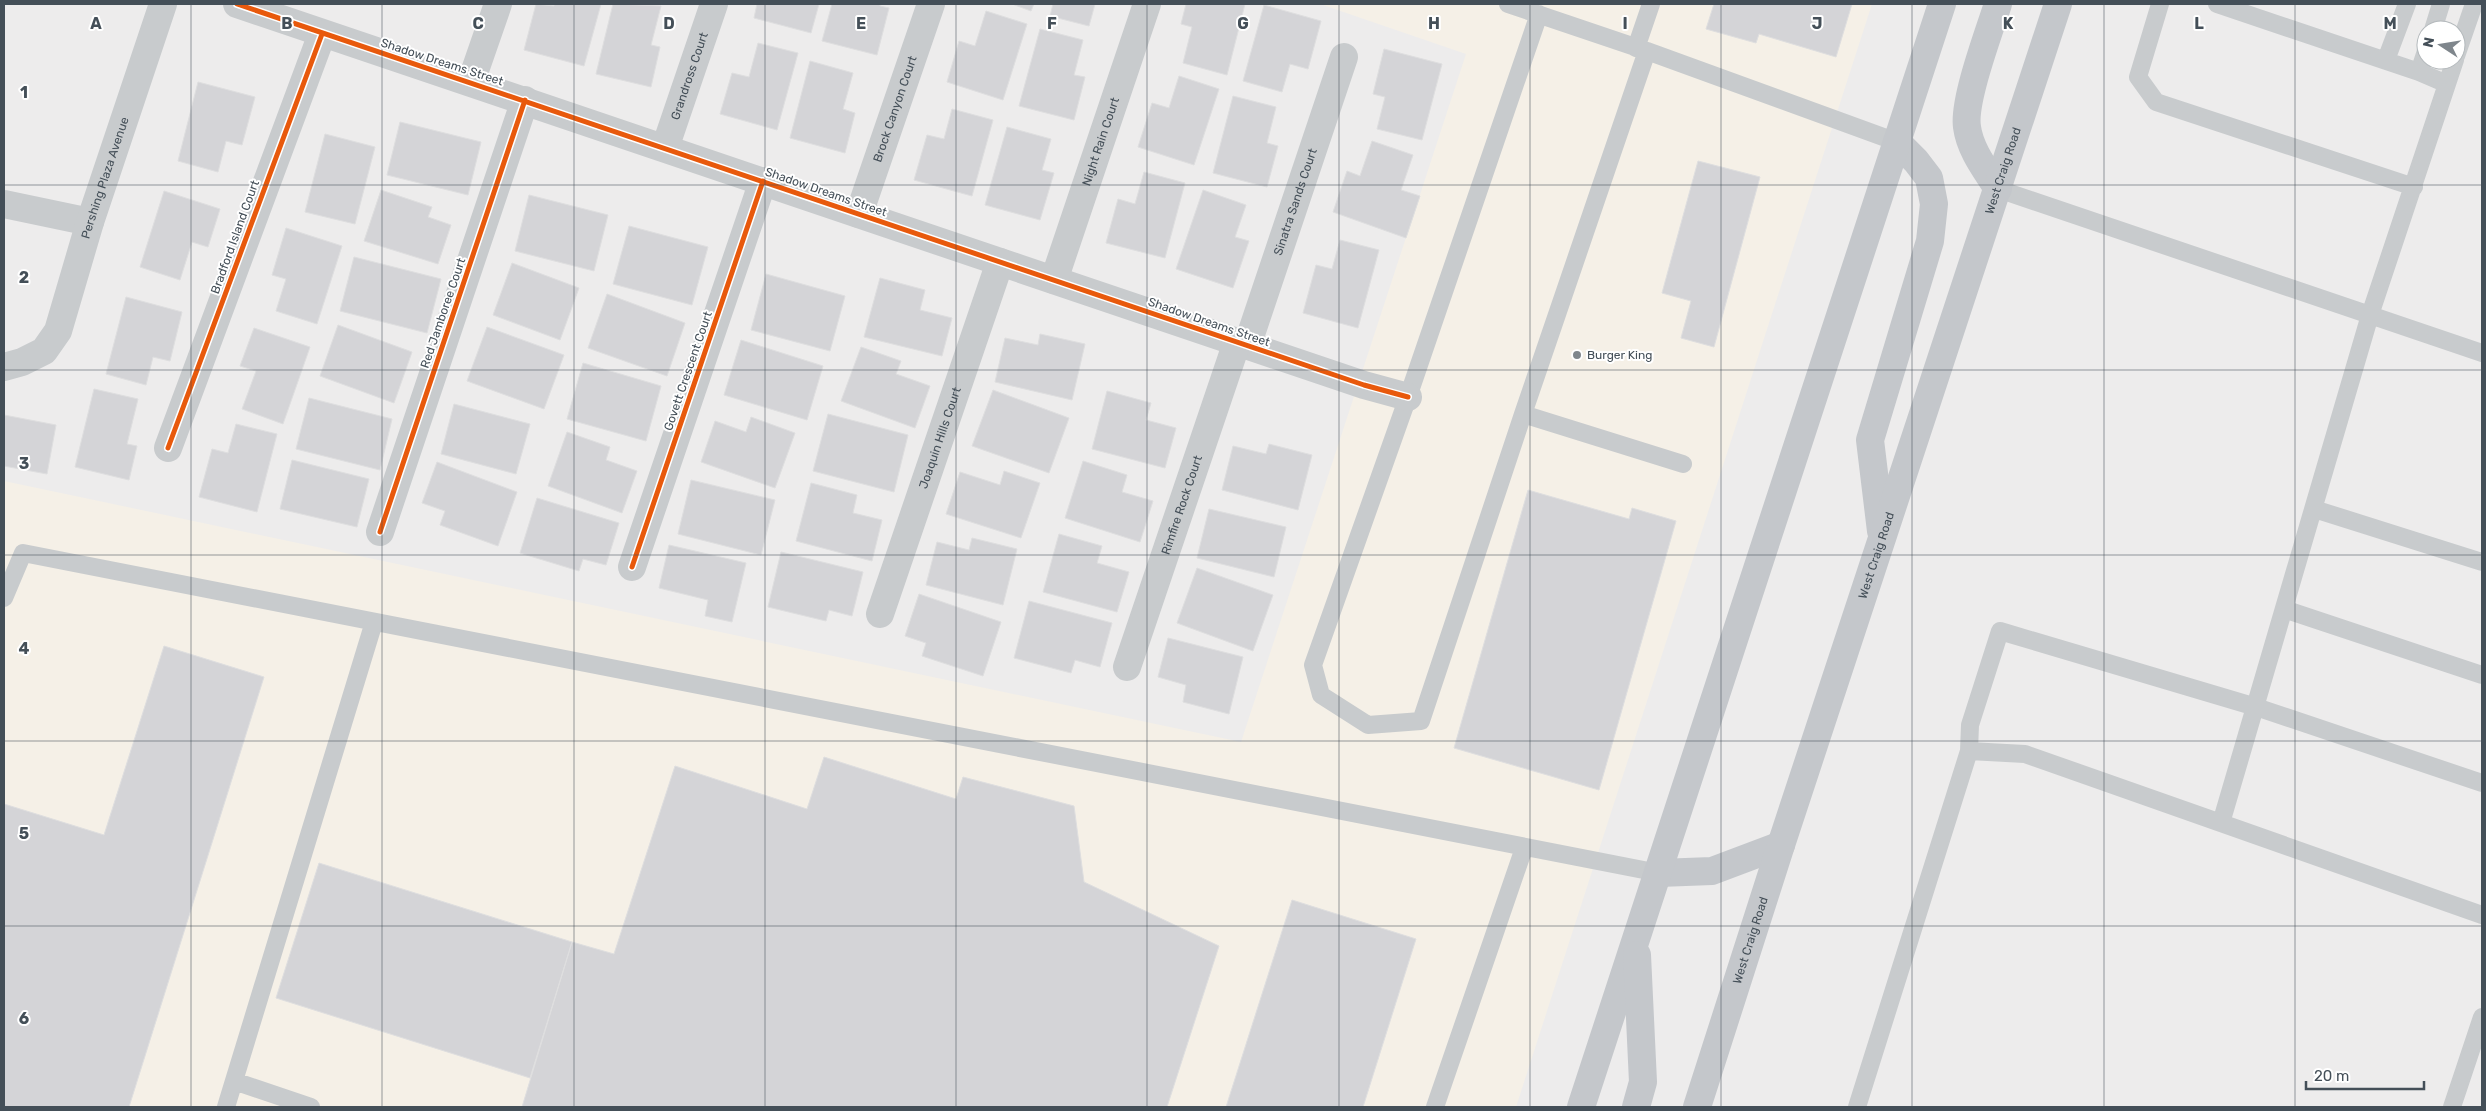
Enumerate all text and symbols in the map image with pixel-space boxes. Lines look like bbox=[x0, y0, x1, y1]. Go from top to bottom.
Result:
text: A bbox=[90, 14, 102, 33]
text: B bbox=[281, 14, 293, 33]
text: C bbox=[472, 14, 484, 33]
text: D bbox=[663, 14, 675, 33]
text: E bbox=[856, 14, 866, 33]
text: F bbox=[1047, 14, 1057, 33]
text: G bbox=[1237, 14, 1249, 33]
text: H bbox=[1428, 14, 1440, 33]
text: I bbox=[1622, 14, 1628, 33]
text: J bbox=[1812, 14, 1822, 33]
text: K bbox=[2003, 14, 2014, 33]
text: L bbox=[2194, 14, 2204, 33]
text: M bbox=[2383, 14, 2397, 33]
north arrow bbox=[2416, 20, 2466, 70]
street label: Grandross Court bbox=[668, 30, 711, 122]
street label: Shadow Dreams Street bbox=[379, 36, 505, 89]
text: N bbox=[2419, 36, 2438, 49]
street label: Brock Canyon Court bbox=[870, 54, 920, 164]
text: 1 bbox=[20, 83, 28, 102]
street label: Night Rain Court bbox=[1079, 95, 1122, 188]
street label: Pershing Plaza Avenue bbox=[78, 115, 132, 240]
street label: West Craig Road bbox=[1982, 126, 2024, 216]
street label: Sinatra Sands Court bbox=[1271, 146, 1320, 257]
street label: Shadow Dreams Street bbox=[763, 165, 889, 220]
street label: Bradford Island Court bbox=[208, 178, 262, 296]
street label: Red Jamboree Court bbox=[418, 256, 469, 370]
text: 2 bbox=[19, 268, 29, 287]
street label: Shadow Dreams Street bbox=[1146, 295, 1272, 350]
street label: Govett Crescent Court bbox=[661, 309, 715, 432]
place label: Burger King bbox=[1587, 348, 1652, 362]
marker: Burger King bbox=[1571, 349, 1583, 361]
street label: Joaquin Hills Court bbox=[916, 385, 964, 491]
street label: Rimfire Rock Court bbox=[1159, 453, 1205, 556]
text: 3 bbox=[19, 454, 29, 473]
street label: West Craig Road bbox=[1856, 510, 1897, 601]
text: 4 bbox=[19, 639, 30, 658]
text: 5 bbox=[19, 824, 29, 843]
street label: West Craig Road bbox=[1730, 895, 1771, 986]
text: 6 bbox=[19, 1009, 29, 1028]
scale bar bbox=[2306, 1058, 2424, 1090]
text: 20 m bbox=[2314, 1067, 2349, 1085]

